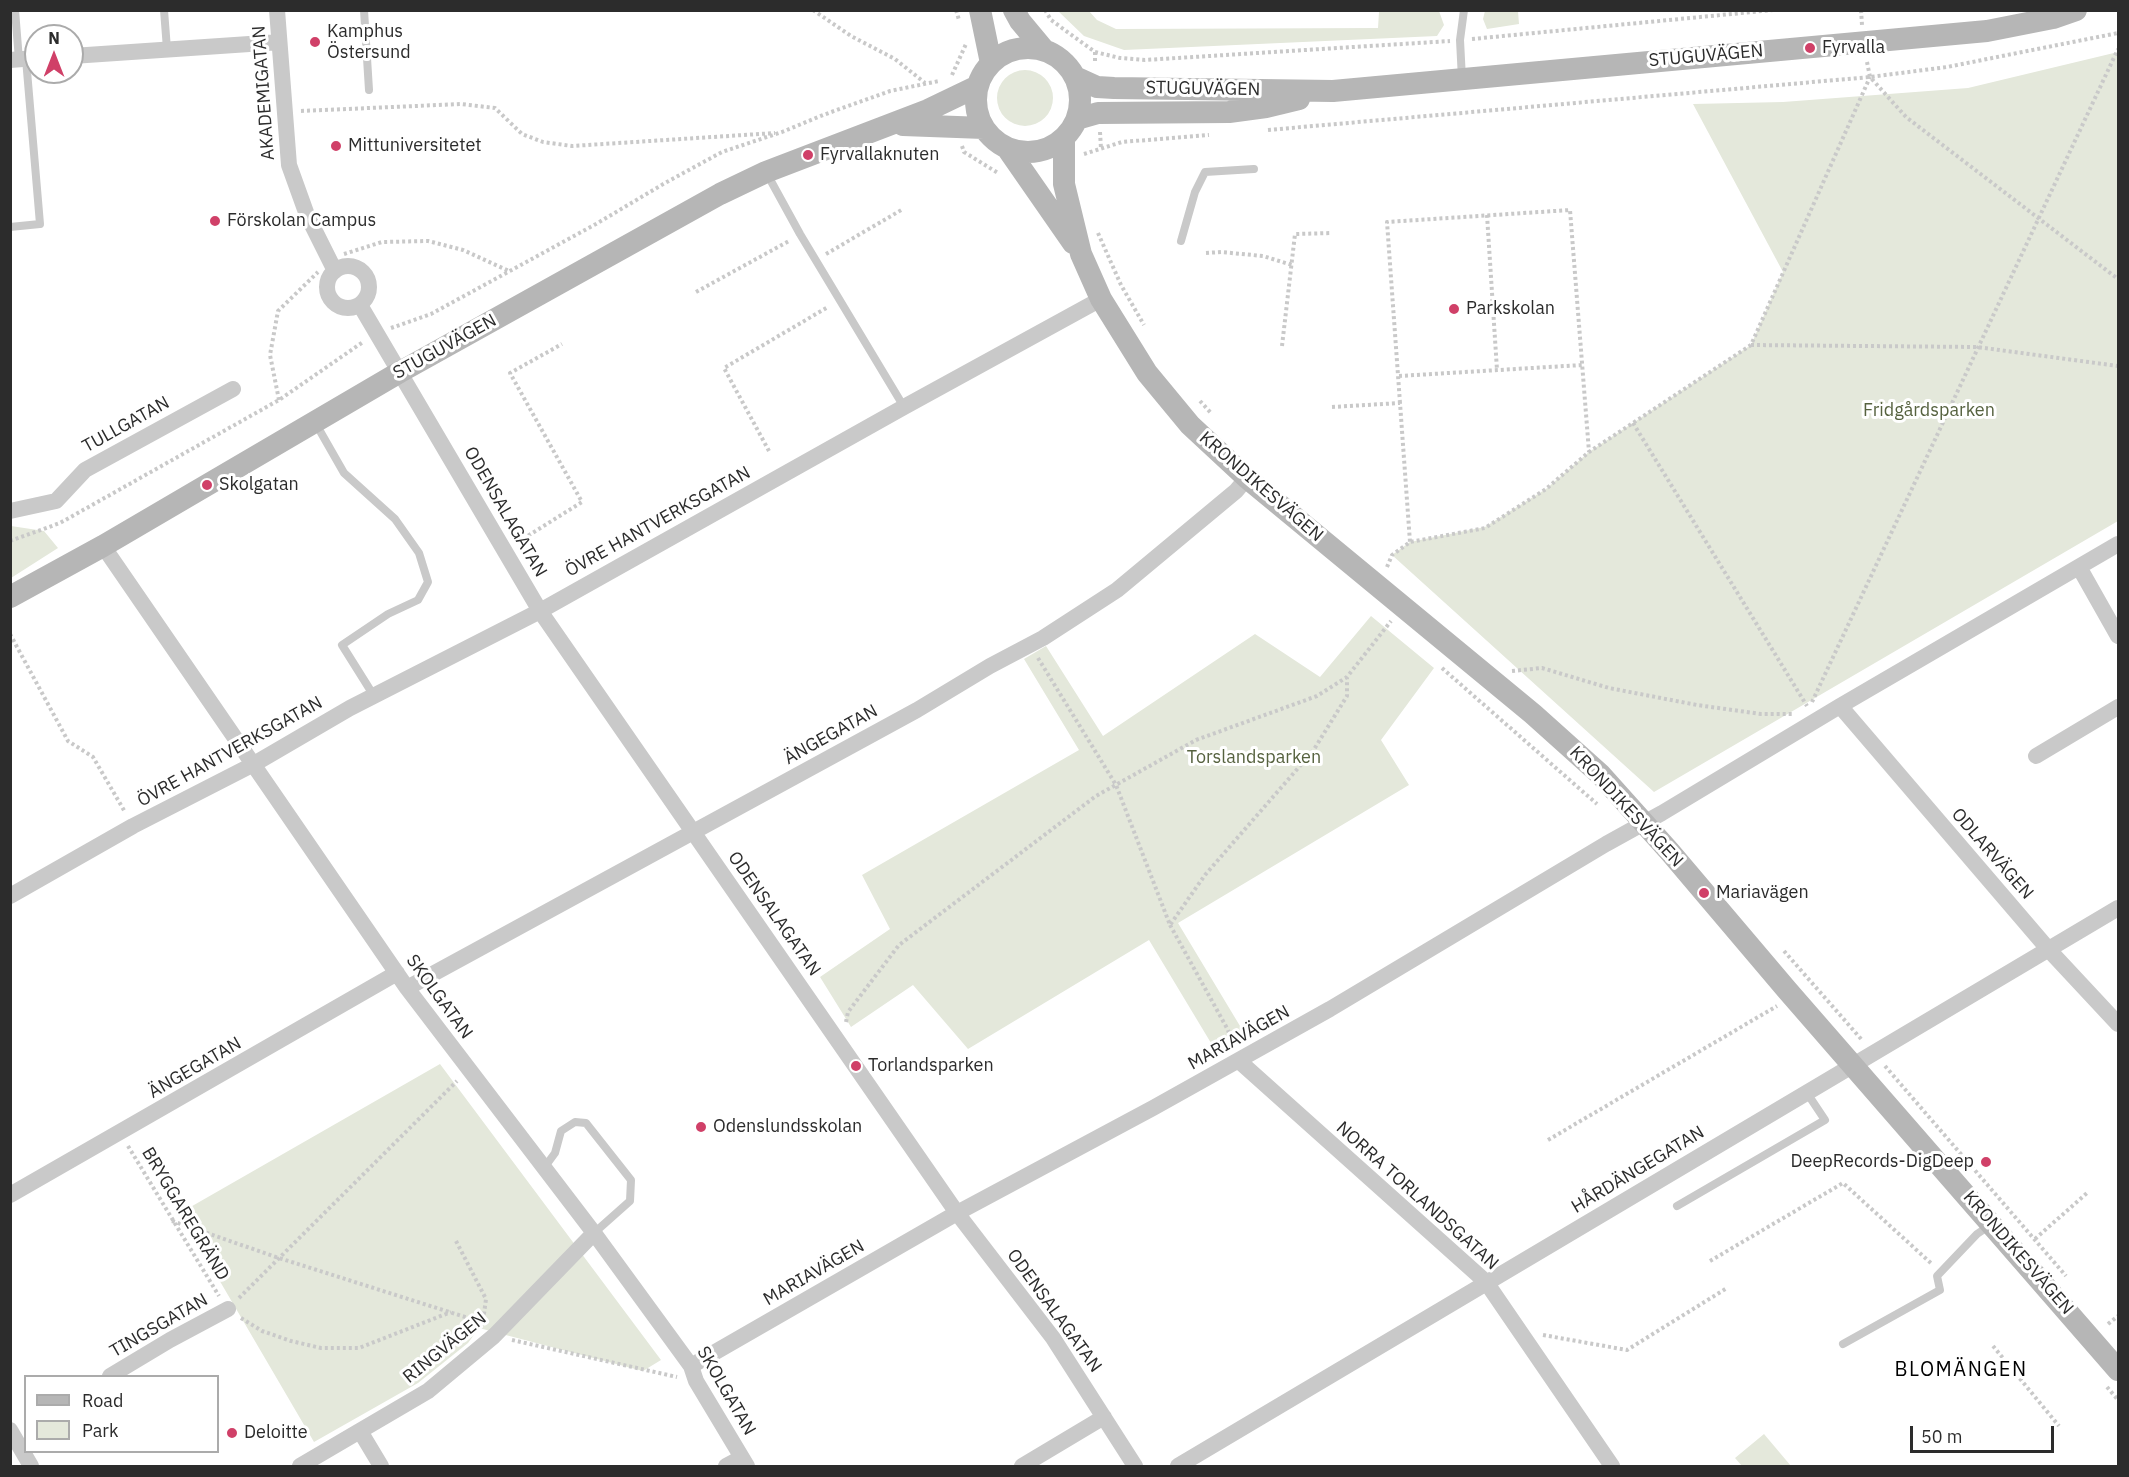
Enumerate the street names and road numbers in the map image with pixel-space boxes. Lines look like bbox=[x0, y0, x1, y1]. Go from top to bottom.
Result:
street label: AKADEMIGATAN bbox=[249, 25, 279, 161]
street label: STUGUVÄGEN bbox=[1648, 40, 1764, 72]
street label: STUGUVÄGEN bbox=[1145, 77, 1261, 101]
street label: STUGUVÄGEN bbox=[390, 310, 500, 384]
street label: TULLGATAN bbox=[79, 392, 173, 458]
street label: KRONDIKESVÄGEN bbox=[1195, 427, 1327, 547]
street label: ODENSALAGATAN bbox=[459, 443, 551, 581]
street label: ÖVRE HANTVERKSGATAN bbox=[562, 462, 754, 582]
street label: ÖVRE HANTVERKSGATAN bbox=[134, 692, 326, 812]
street label: ÄNGEGATAN bbox=[780, 700, 882, 770]
street label: KRONDIKESVÄGEN bbox=[1565, 742, 1687, 872]
street label: ODLARVÄGEN bbox=[1946, 804, 2038, 904]
street label: ODENSALAGATAN bbox=[723, 848, 825, 980]
street label: SKOLGATAN bbox=[401, 951, 477, 1043]
street label: MARIAVÄGEN bbox=[1184, 1001, 1294, 1075]
street label: ÄNGEGATAN bbox=[145, 1033, 245, 1103]
street label: NORRA TORLANDSGATAN bbox=[1331, 1117, 1503, 1275]
street label: HÅRDÄNGEGATAN bbox=[1568, 1122, 1708, 1218]
street label: BRYGGAREGRÄND bbox=[137, 1143, 233, 1285]
street label: KRONDIKESVÄGEN bbox=[1958, 1187, 2078, 1319]
street label: MARIAVÄGEN bbox=[760, 1235, 868, 1311]
street label: ODENSALAGATAN bbox=[1002, 1245, 1106, 1377]
street label: TINGSGATAN bbox=[106, 1289, 212, 1363]
street label: RINGVÄGEN bbox=[399, 1308, 491, 1388]
street label: SKOLGATAN bbox=[692, 1343, 760, 1439]

